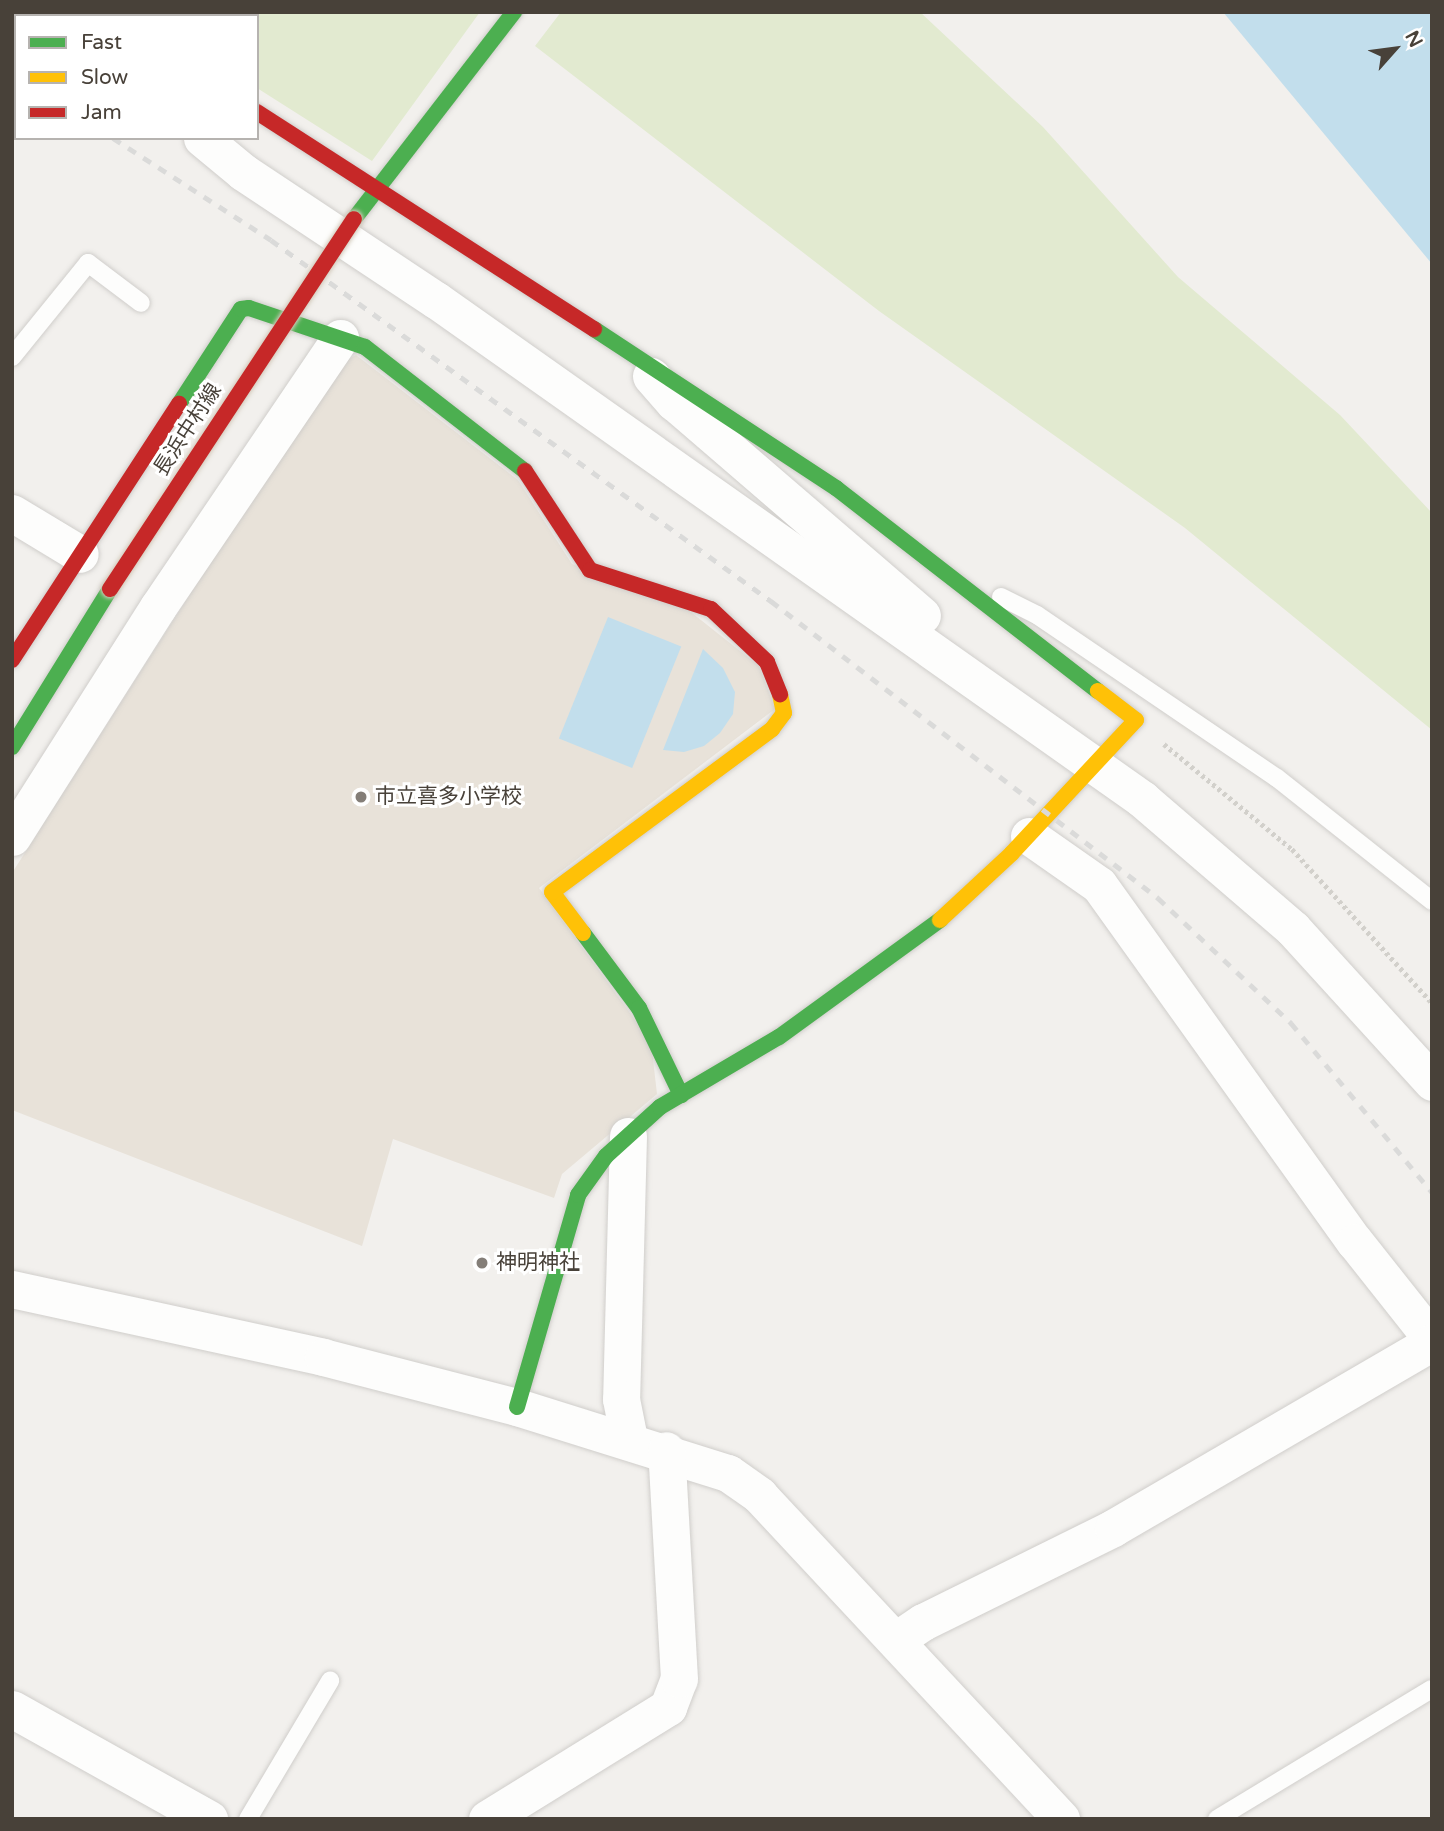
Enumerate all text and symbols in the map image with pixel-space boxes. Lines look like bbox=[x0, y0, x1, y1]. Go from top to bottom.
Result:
legend bbox=[14, 14, 259, 140]
north arrow bbox=[1360, 14, 1430, 84]
text: N bbox=[1400, 27, 1427, 51]
text: Fast bbox=[81, 30, 122, 55]
text: Slow bbox=[81, 65, 128, 90]
text: Jam bbox=[81, 100, 122, 125]
street label: 長浜中村線 bbox=[149, 379, 227, 481]
place label: 市立喜多小学校 bbox=[375, 784, 522, 810]
marker: 市立喜多小学校 bbox=[353, 789, 369, 805]
place label: 神明神社 bbox=[496, 1250, 580, 1276]
marker: 神明神社 bbox=[474, 1255, 490, 1271]

